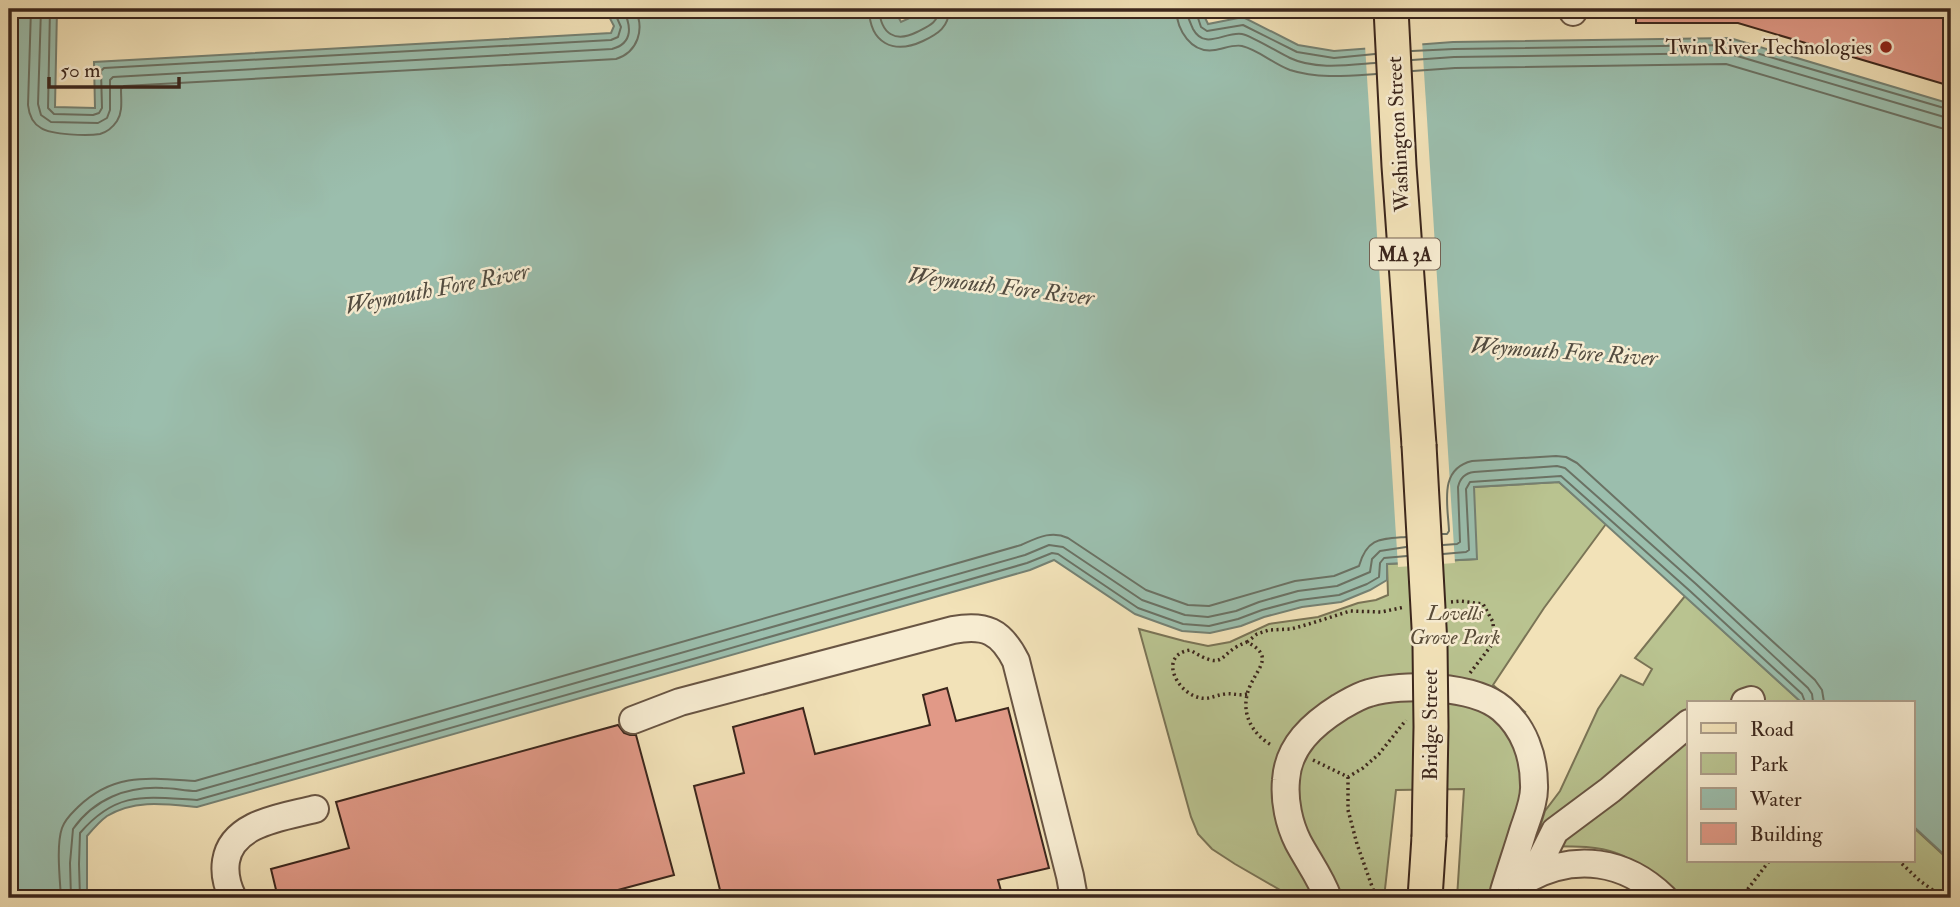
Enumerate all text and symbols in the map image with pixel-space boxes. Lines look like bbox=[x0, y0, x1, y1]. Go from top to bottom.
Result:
place label: Twin River Technologies bbox=[1665, 34, 1872, 61]
marker: Twin River Technologies bbox=[1878, 39, 1894, 55]
scale bar bbox=[49, 46, 178, 90]
street label: Washington Street bbox=[1381, 55, 1416, 213]
text: 50 m bbox=[60, 57, 101, 84]
road number: MA 3A bbox=[1370, 238, 1440, 270]
water label: Weymouth Fore River bbox=[342, 256, 533, 321]
water label: Weymouth Fore River bbox=[906, 261, 1097, 312]
water label: Weymouth Fore River bbox=[1470, 331, 1660, 373]
park label: Lovells Grove Park bbox=[1409, 600, 1501, 651]
street label: Bridge Street bbox=[1417, 669, 1444, 781]
legend bbox=[1687, 701, 1914, 862]
text: Road bbox=[1750, 716, 1795, 743]
text: Park bbox=[1750, 751, 1788, 778]
text: Water bbox=[1749, 786, 1802, 813]
text: Building bbox=[1750, 821, 1823, 848]

